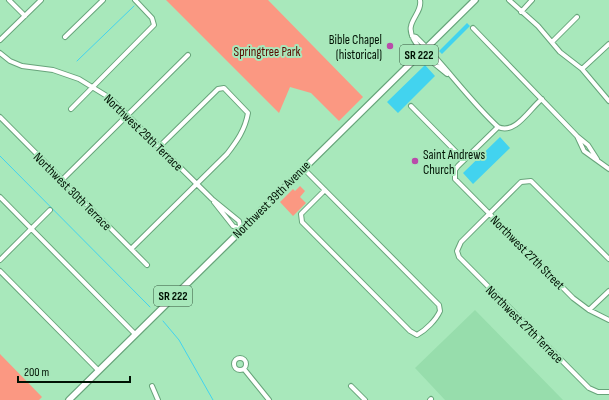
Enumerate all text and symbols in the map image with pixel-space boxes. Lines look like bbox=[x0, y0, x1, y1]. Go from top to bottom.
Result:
place label: Bible Chapel (historical) bbox=[329, 32, 382, 63]
marker: Bible Chapel (historical) bbox=[385, 41, 395, 51]
park label: Springtree Park bbox=[234, 44, 300, 60]
road number: SR 222 bbox=[400, 45, 438, 65]
street label: Northwest 29th Terrace bbox=[100, 91, 186, 174]
place label: Saint Andrews Church bbox=[423, 147, 485, 178]
street label: Northwest 30th Terrace bbox=[30, 149, 115, 234]
marker: Saint Andrews Church bbox=[410, 156, 420, 166]
street label: Northwest 39th Avenue bbox=[230, 158, 314, 242]
street label: Northwest 27th Street bbox=[487, 212, 568, 293]
street label: Northwest 27th Terrace bbox=[482, 283, 566, 367]
road number: SR 222 bbox=[154, 286, 192, 306]
scale bar bbox=[18, 358, 130, 384]
text: 200 m bbox=[24, 365, 50, 380]

